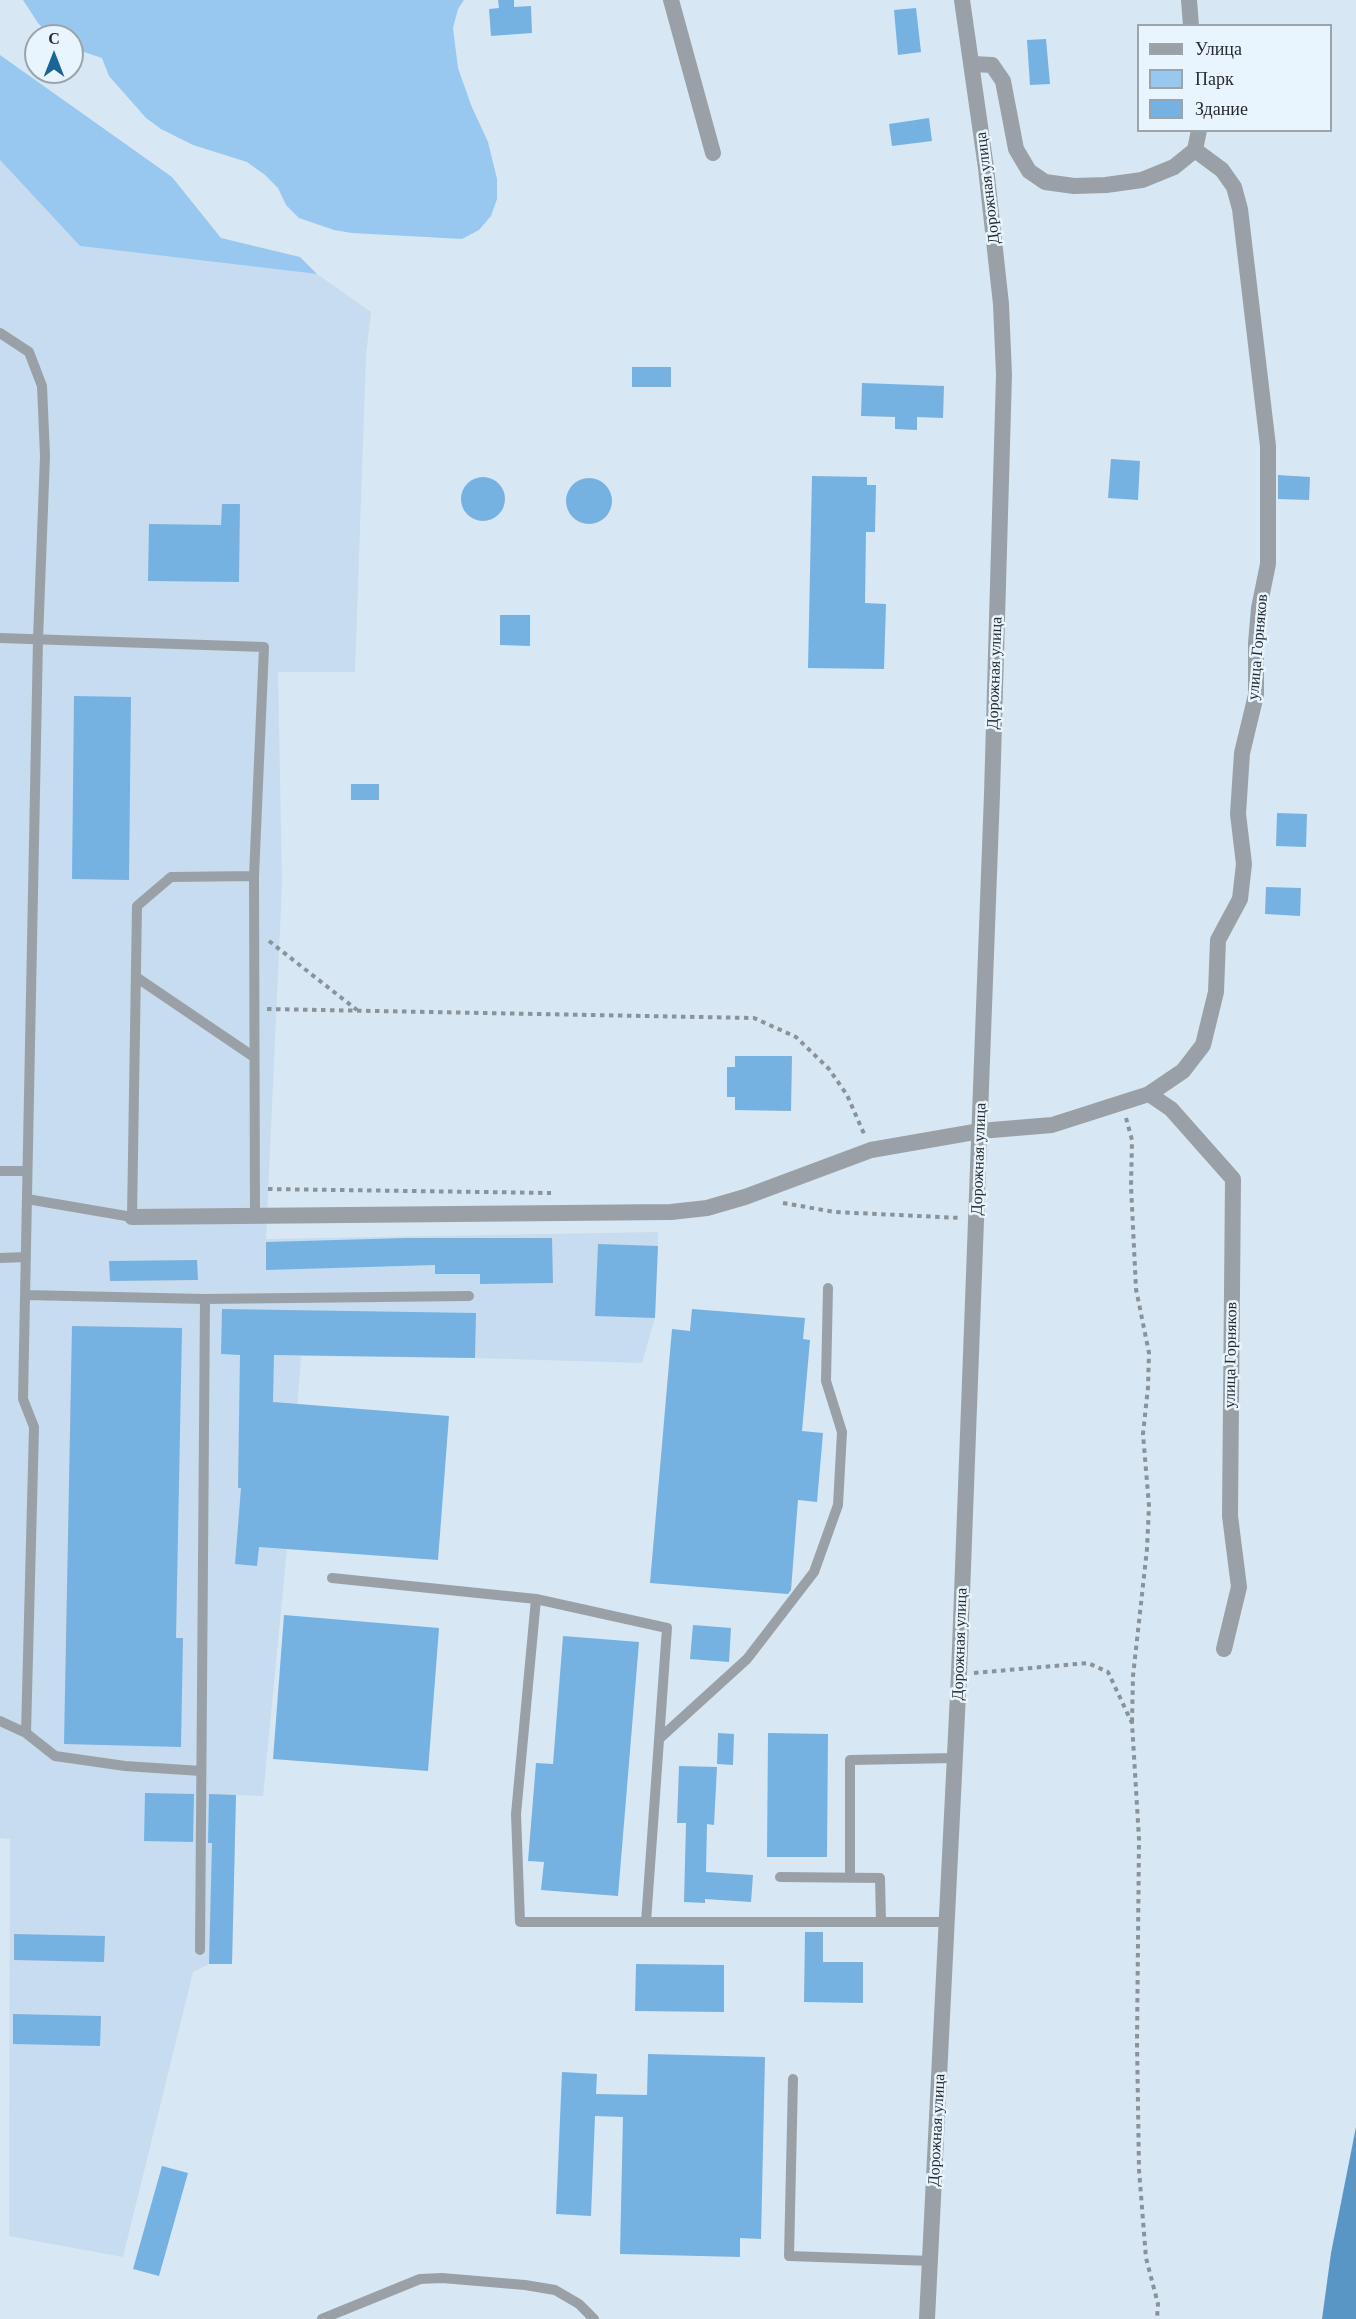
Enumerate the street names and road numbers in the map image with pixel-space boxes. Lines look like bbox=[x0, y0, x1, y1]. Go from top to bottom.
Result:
street label: Дорожная улица bbox=[972, 131, 1004, 245]
street label: улица Горняков bbox=[1244, 593, 1272, 701]
street label: Дорожная улица bbox=[983, 616, 1007, 730]
street label: Дорожная улица bbox=[967, 1102, 991, 1216]
street label: улица Горняков bbox=[1220, 1302, 1242, 1408]
street label: Дорожная улица bbox=[948, 1587, 972, 1701]
street label: Дорожная улица bbox=[924, 2073, 950, 2187]

